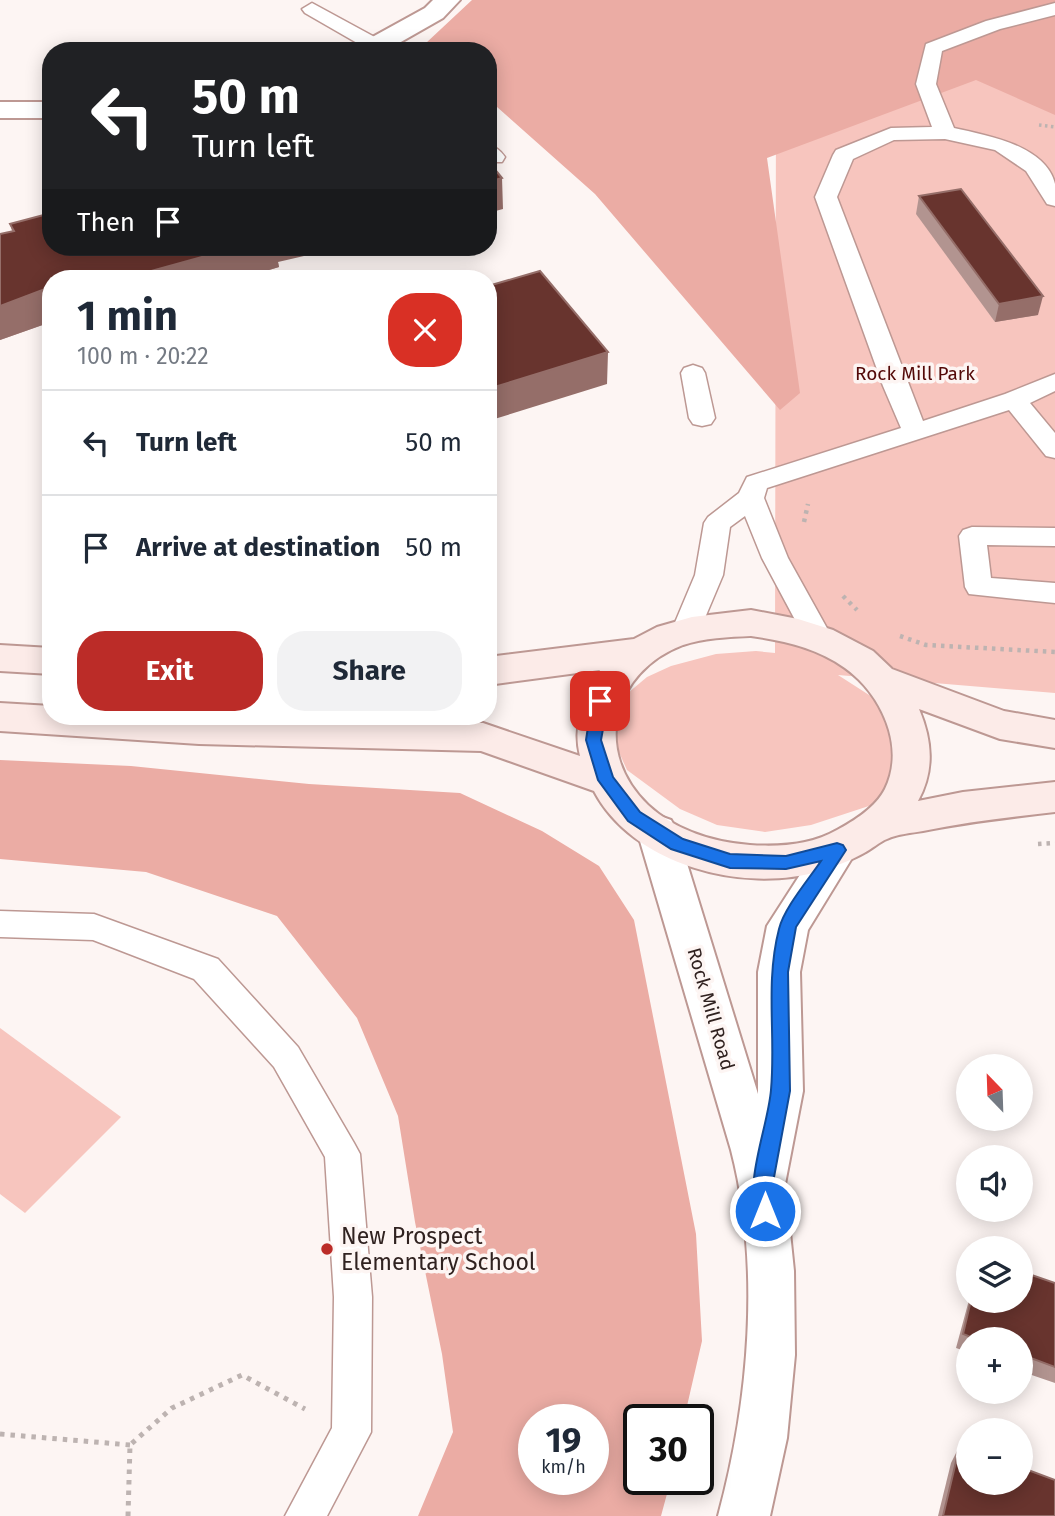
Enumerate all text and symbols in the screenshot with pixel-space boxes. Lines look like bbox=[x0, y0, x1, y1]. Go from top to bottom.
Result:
text: 50 m bbox=[192, 67, 300, 126]
icon: left bbox=[77, 70, 168, 161]
text: Turn left bbox=[192, 127, 314, 165]
icon: arrive bbox=[149, 203, 187, 241]
text: Then bbox=[77, 207, 135, 238]
text: 1 min bbox=[77, 291, 178, 341]
button: close bbox=[388, 293, 462, 367]
text: 100 m · 20:22 bbox=[77, 342, 209, 370]
park label: Rock Mill Park bbox=[855, 362, 975, 385]
icon: left bbox=[77, 424, 115, 462]
text: Turn left bbox=[136, 427, 237, 458]
text: 50 m bbox=[405, 427, 462, 458]
icon: arrive bbox=[77, 529, 115, 567]
text: Arrive at destination bbox=[136, 532, 380, 563]
text: 50 m bbox=[405, 532, 462, 563]
button: Exit bbox=[77, 631, 263, 711]
button: Share bbox=[277, 631, 462, 711]
pin bbox=[570, 671, 630, 731]
icon: arrive bbox=[581, 682, 619, 720]
street label: Rock Mill Road bbox=[683, 945, 739, 1073]
north arrow bbox=[956, 1054, 1032, 1130]
map controls bbox=[956, 1054, 1033, 1495]
button: sound bbox=[956, 1145, 1033, 1222]
position arrow bbox=[728, 1174, 802, 1248]
place label: New Prospect Elementary School bbox=[341, 1222, 536, 1276]
button: layers bbox=[956, 1236, 1033, 1313]
marker: New Prospect Elementary School bbox=[319, 1241, 335, 1257]
button: + bbox=[956, 1327, 1033, 1404]
speed limit sign: 30 bbox=[623, 1404, 714, 1495]
button: − bbox=[956, 1418, 1033, 1495]
text: 19 bbox=[546, 1419, 581, 1461]
text: km/h bbox=[541, 1456, 586, 1478]

